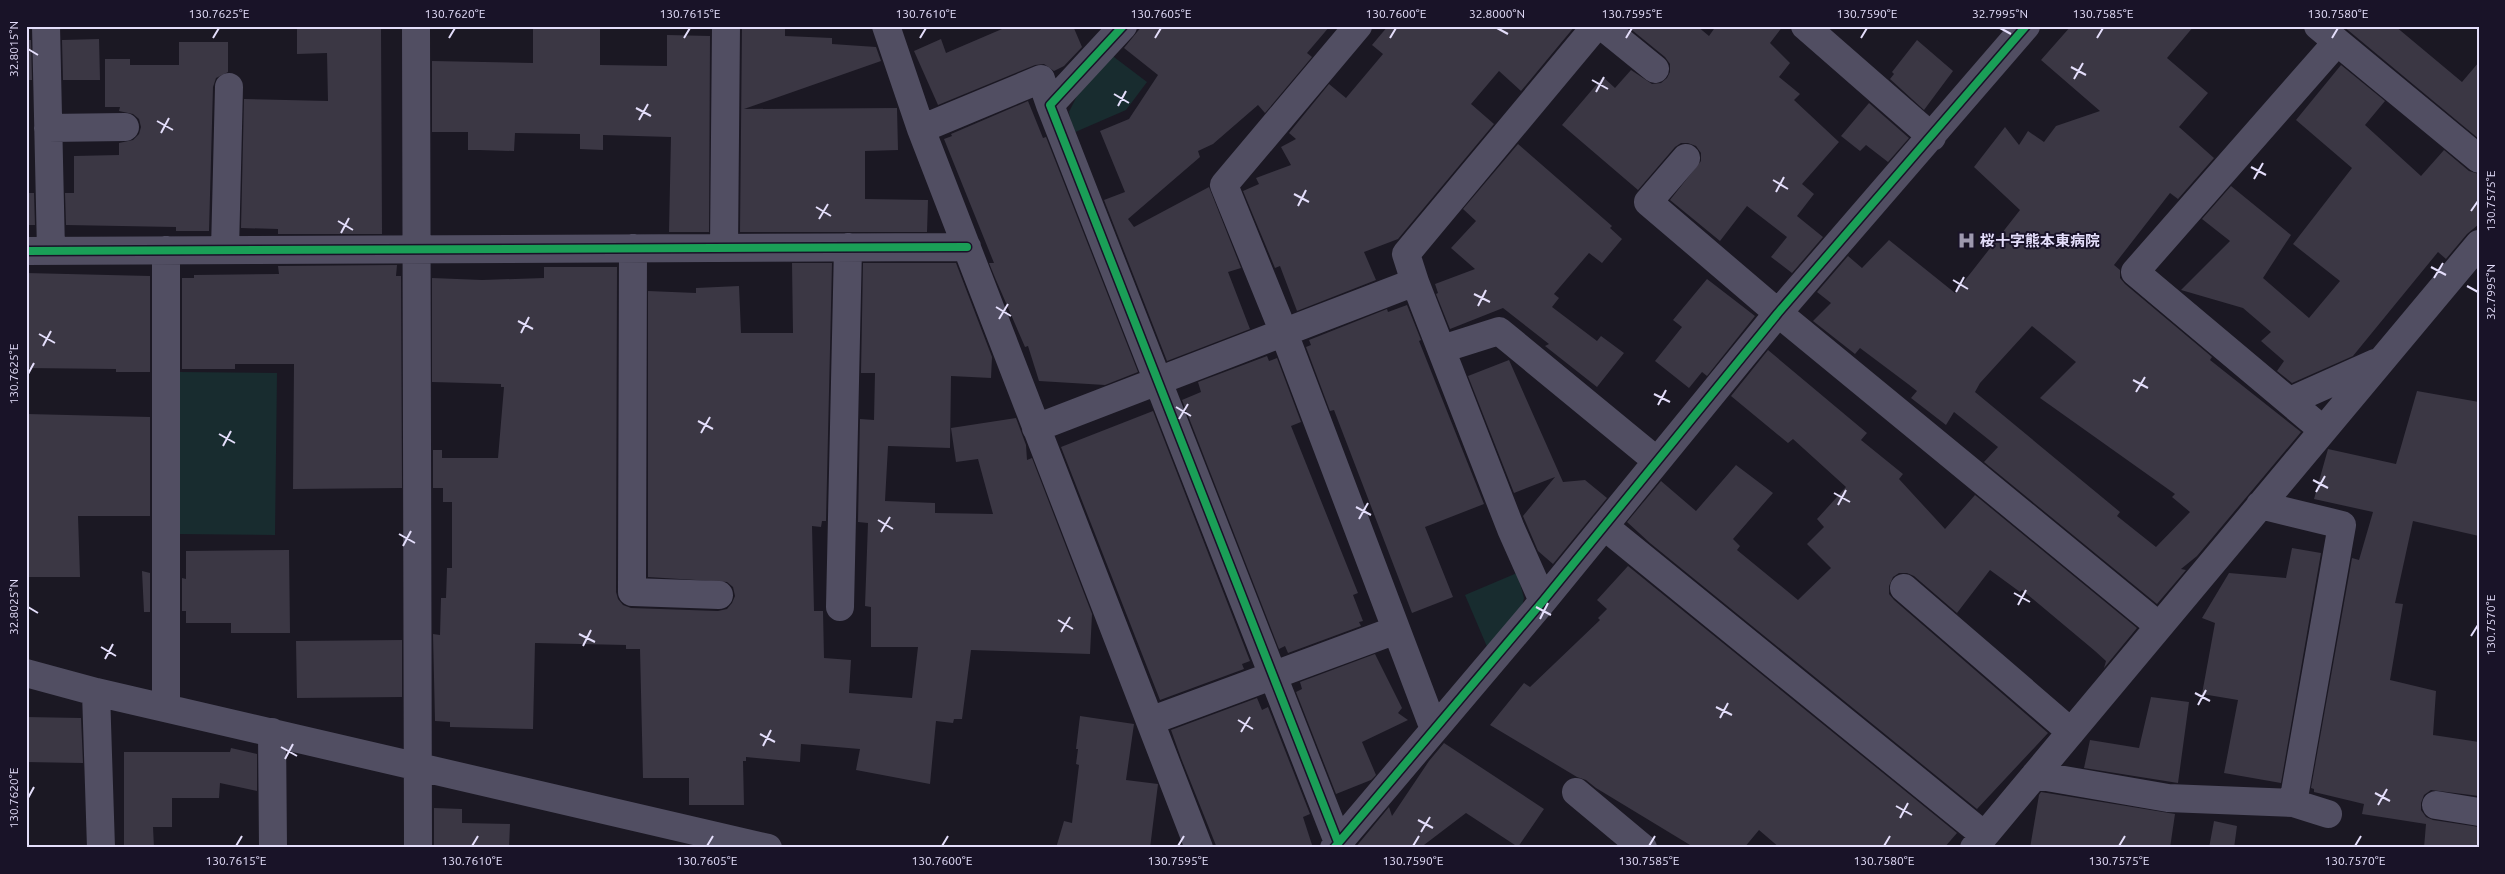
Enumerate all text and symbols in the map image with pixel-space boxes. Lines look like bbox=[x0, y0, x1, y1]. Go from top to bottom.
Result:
text: 130.7625°E bbox=[189, 7, 250, 20]
text: 130.7620°E bbox=[425, 7, 486, 20]
text: 130.7615°E bbox=[660, 7, 721, 20]
text: 130.7610°E bbox=[896, 7, 957, 20]
text: 130.7605°E bbox=[1131, 7, 1192, 20]
text: 130.7600°E bbox=[1366, 7, 1427, 20]
text: 32.8000°N bbox=[1469, 7, 1525, 20]
text: 130.7595°E bbox=[1602, 7, 1663, 20]
text: 130.7590°E bbox=[1837, 7, 1898, 20]
text: 32.7995°N bbox=[1972, 7, 2028, 20]
text: 130.7585°E bbox=[2073, 7, 2134, 20]
text: 130.7580°E bbox=[2308, 7, 2369, 20]
text: 32.8015°N bbox=[7, 21, 20, 77]
text: 130.7575°E bbox=[2484, 170, 2497, 231]
hospital icon: 桜十字熊本東病院 bbox=[1956, 231, 1976, 251]
place label: 桜十字熊本東病院 bbox=[1980, 232, 2100, 249]
text: 32.7995°N bbox=[2484, 264, 2497, 320]
text: 130.7625°E bbox=[7, 343, 20, 404]
text: 32.8025°N bbox=[7, 579, 20, 635]
text: 130.7570°E bbox=[2484, 594, 2497, 655]
text: 130.7620°E bbox=[7, 767, 20, 828]
text: 130.7615°E bbox=[206, 854, 267, 867]
text: 130.7610°E bbox=[442, 854, 503, 867]
text: 130.7605°E bbox=[677, 854, 738, 867]
text: 130.7600°E bbox=[912, 854, 973, 867]
text: 130.7595°E bbox=[1148, 854, 1209, 867]
text: 130.7590°E bbox=[1383, 854, 1444, 867]
text: 130.7585°E bbox=[1619, 854, 1680, 867]
text: 130.7580°E bbox=[1854, 854, 1915, 867]
text: 130.7575°E bbox=[2089, 854, 2150, 867]
text: 130.7570°E bbox=[2325, 854, 2386, 867]

